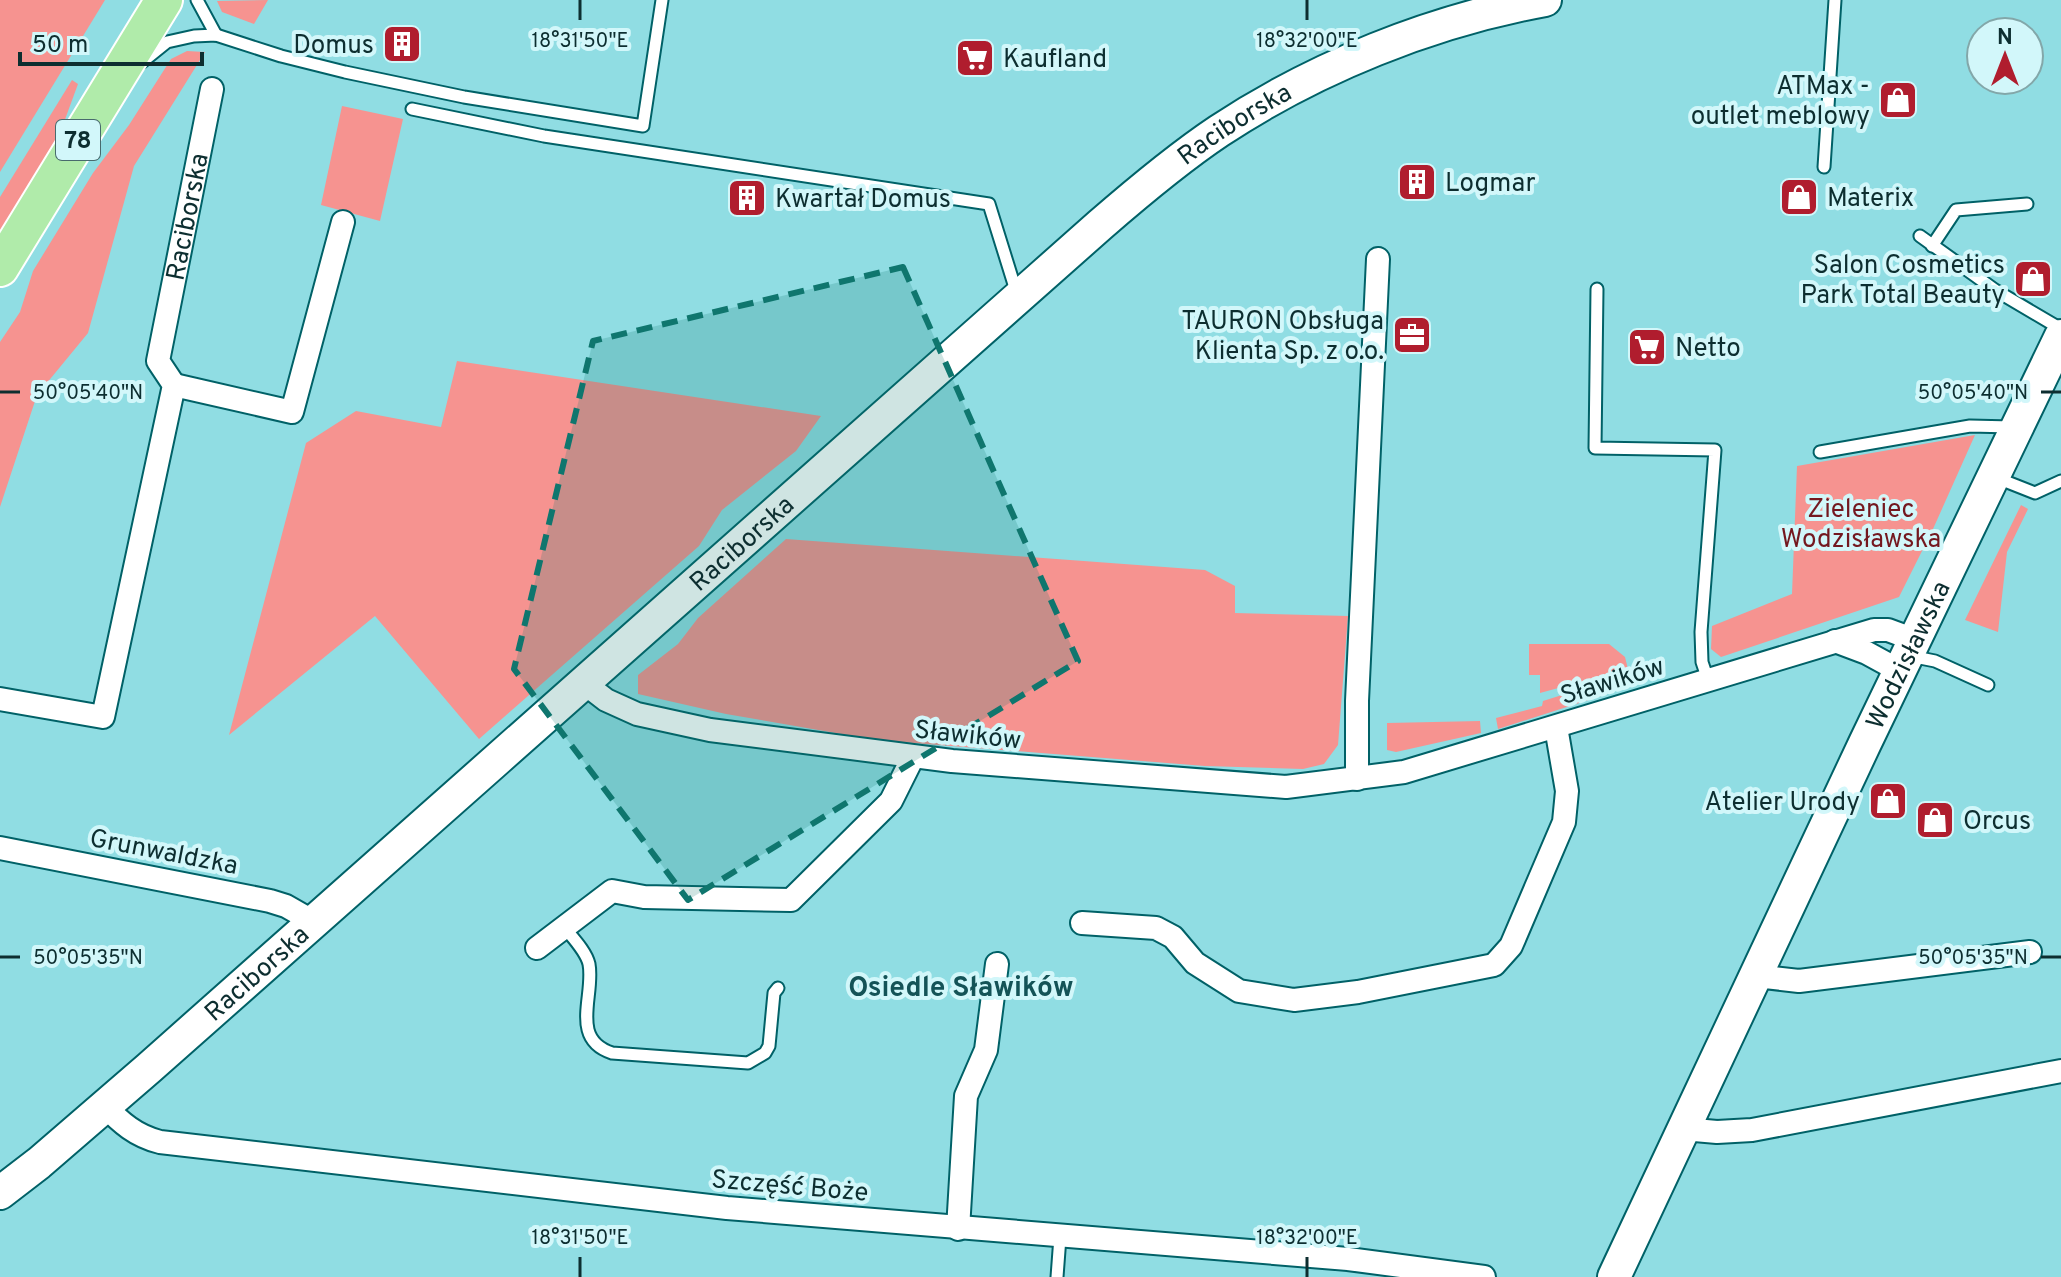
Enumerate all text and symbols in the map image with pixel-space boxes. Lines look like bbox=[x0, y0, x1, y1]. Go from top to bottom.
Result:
scale bar bbox=[20, 16, 202, 66]
north arrow bbox=[1965, 16, 2045, 96]
building icon: Domus bbox=[381, 23, 423, 65]
text: N bbox=[1997, 25, 2013, 52]
text: 18°31'50"E bbox=[532, 29, 628, 55]
text: 18°32'00"E bbox=[1256, 29, 1358, 55]
place label: Domus bbox=[293, 30, 374, 63]
text: 50 m bbox=[32, 31, 88, 61]
supermarket icon: Kaufland bbox=[954, 37, 996, 79]
place label: Kaufland bbox=[1003, 44, 1107, 77]
place label: ATMax - outlet meblowy bbox=[1691, 71, 1870, 134]
street label: Raciborska bbox=[1172, 77, 1298, 174]
shop icon: ATMax - outlet meblowy bbox=[1877, 79, 1919, 121]
road number: 78 bbox=[56, 120, 100, 160]
street label: Raciborska bbox=[160, 151, 218, 284]
building icon: Logmar bbox=[1396, 161, 1438, 203]
place label: Logmar bbox=[1445, 168, 1536, 201]
shop icon: Materix bbox=[1778, 176, 1820, 218]
building icon: Kwartał Domus bbox=[726, 177, 768, 219]
place label: Materix bbox=[1827, 183, 1914, 216]
place label: Kwartał Domus bbox=[775, 184, 951, 217]
place label: Salon Cosmetics Park Total Beauty bbox=[1800, 250, 2005, 313]
shop icon: Salon Cosmetics Park Total Beauty bbox=[2012, 258, 2054, 300]
place label: TAURON Obsługa Klienta Sp. z o.o. bbox=[1181, 306, 1384, 369]
office icon: TAURON Obsługa Klienta Sp. z o.o. bbox=[1391, 314, 1433, 356]
supermarket icon: Netto bbox=[1626, 326, 1668, 368]
place label: Netto bbox=[1675, 333, 1741, 366]
text: 50°05'40"N bbox=[33, 381, 143, 407]
text: 50°05'40"N bbox=[1918, 381, 2028, 407]
street label: Raciborska bbox=[684, 490, 802, 600]
park label: Zieleniec Wodzisławska bbox=[1781, 494, 1941, 557]
street label: Wodzisławska bbox=[1860, 576, 1959, 735]
street label: Sławików bbox=[1557, 651, 1669, 714]
street label: Sławików bbox=[913, 714, 1023, 758]
shop icon: Atelier Urody bbox=[1867, 780, 1909, 822]
place label: Atelier Urody bbox=[1705, 787, 1860, 820]
shop icon: Orcus bbox=[1914, 799, 1956, 841]
place label: Orcus bbox=[1963, 806, 2031, 839]
street label: Grunwaldzka bbox=[87, 823, 240, 884]
street label: Raciborska bbox=[199, 920, 317, 1030]
text: 50°05'35"N bbox=[33, 946, 143, 972]
text: 50°05'35"N bbox=[1918, 946, 2028, 972]
district label: Osiedle Sławików bbox=[848, 971, 1074, 1007]
street label: Szczęść Boże bbox=[710, 1164, 870, 1211]
text: 18°31'50"E bbox=[532, 1226, 628, 1252]
text: 18°32'00"E bbox=[1256, 1226, 1358, 1252]

